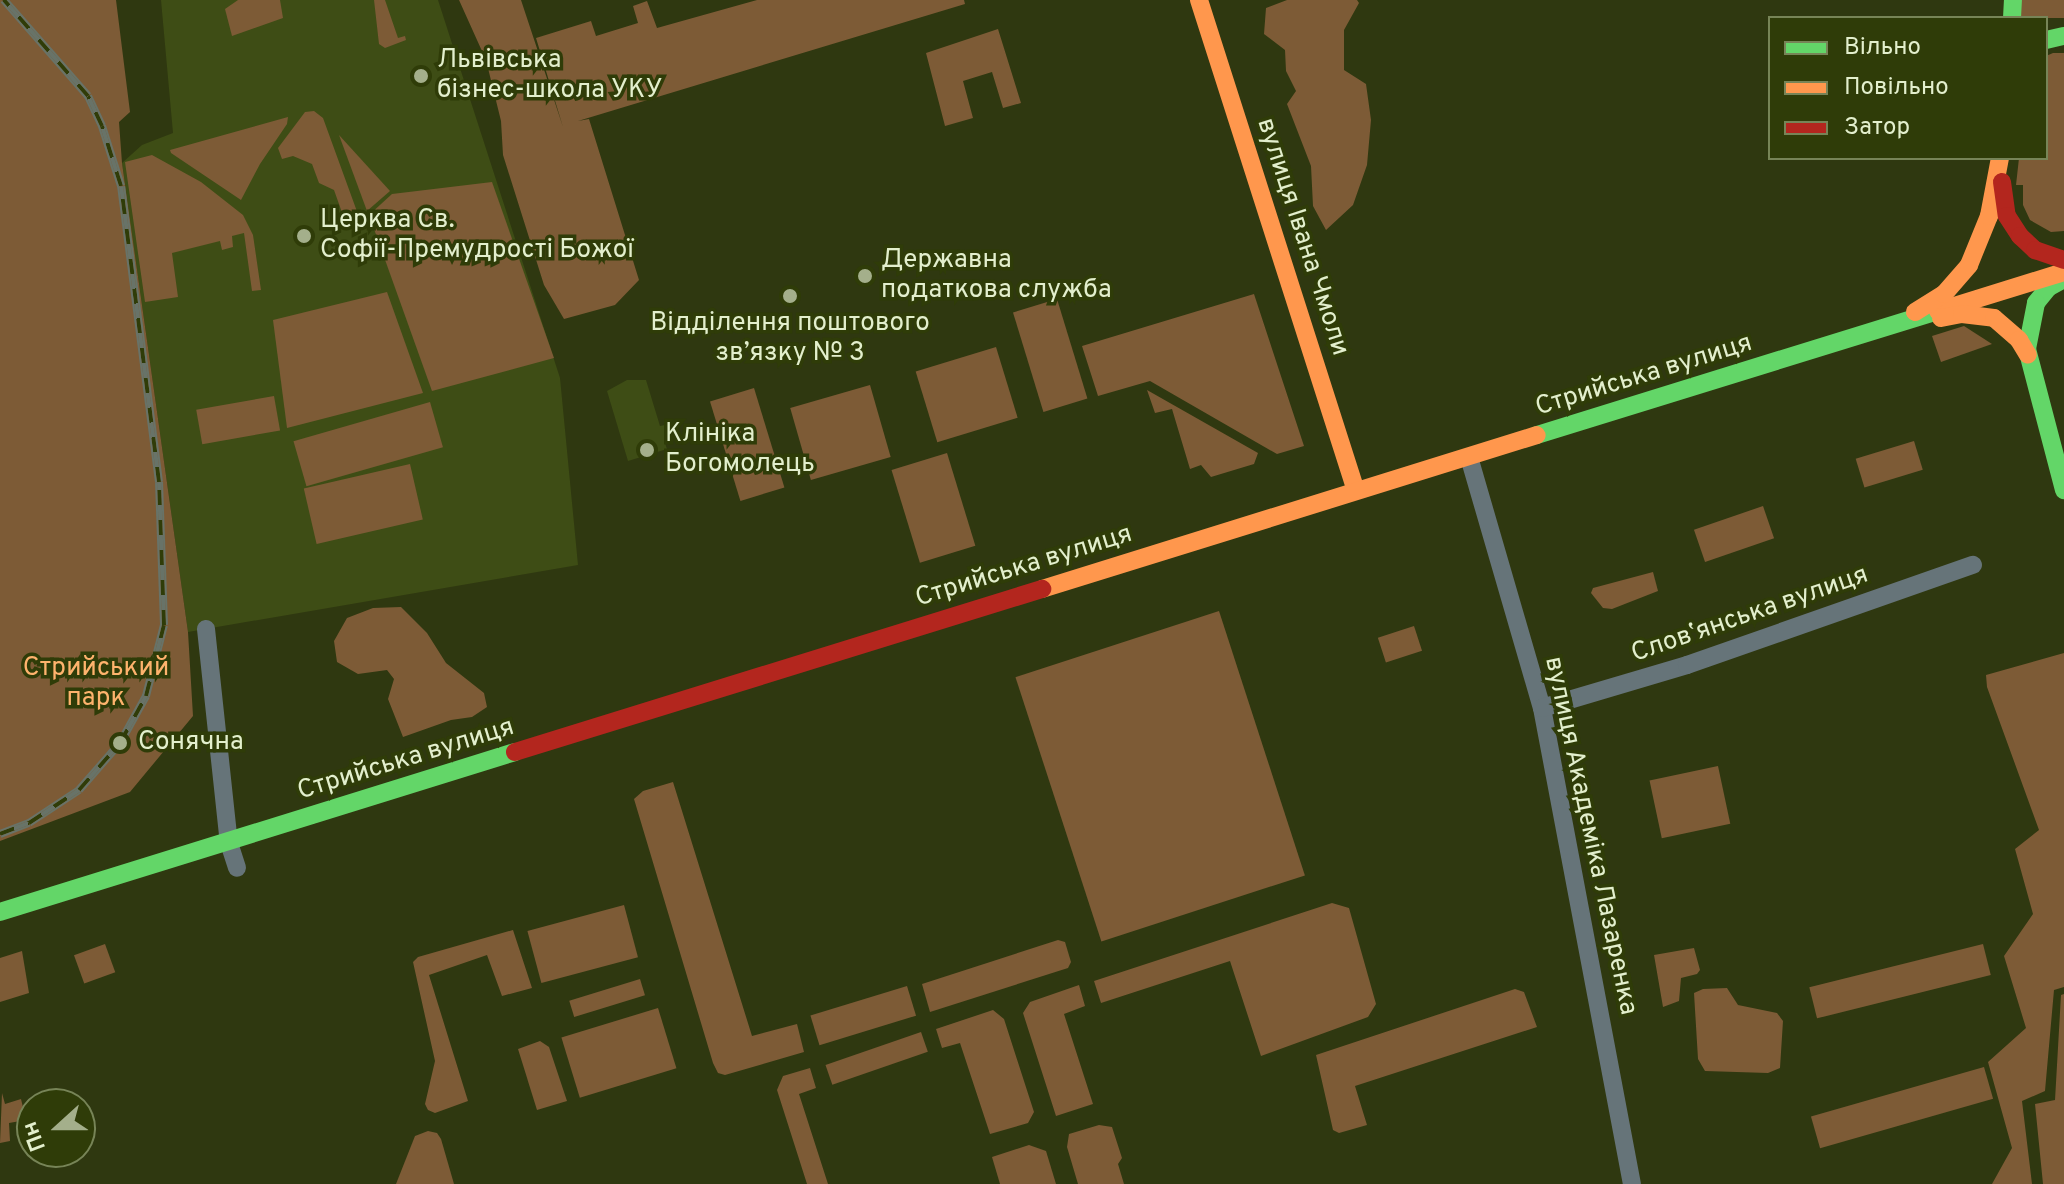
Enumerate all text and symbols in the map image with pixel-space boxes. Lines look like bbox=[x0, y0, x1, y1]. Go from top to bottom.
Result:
legend bbox=[1768, 16, 2048, 160]
text: Вільно bbox=[1844, 33, 1921, 63]
place label: Львівська бізнес-школа УКУ bbox=[437, 45, 663, 106]
marker: Львівська бізнес-школа УКУ bbox=[412, 67, 430, 85]
text: Повільно bbox=[1844, 73, 1949, 103]
text: Затор bbox=[1844, 113, 1910, 143]
street label: вулиця Івана Чмоли bbox=[1249, 114, 1355, 360]
place label: Церква Св. Софії-Премудрості Божої bbox=[320, 205, 634, 266]
marker: Церква Св. Софії-Премудрості Божої bbox=[295, 227, 313, 245]
place label: Державна податкова служба bbox=[881, 245, 1112, 306]
marker: Державна податкова служба bbox=[856, 267, 874, 285]
marker: Відділення поштового зв’язку № 3 bbox=[781, 287, 799, 305]
place label: Відділення поштового зв’язку № 3 bbox=[650, 308, 930, 370]
street label: Стрийська вулиця bbox=[1532, 328, 1756, 424]
place label: Клініка Богомолець bbox=[665, 419, 815, 480]
marker: Клініка Богомолець bbox=[636, 439, 658, 461]
street label: Стрийська вулиця bbox=[912, 519, 1136, 615]
street label: Словʼянська вулиця bbox=[1627, 560, 1873, 670]
park label: Стрийський парк bbox=[23, 653, 169, 714]
street label: вулиця Академіка Лазаренка bbox=[1537, 654, 1643, 1018]
street label: Стрийська вулиця bbox=[294, 712, 518, 808]
place label: Сонячна bbox=[138, 727, 244, 759]
marker: Сонячна bbox=[109, 732, 131, 754]
north arrow bbox=[16, 1088, 96, 1168]
text: Пн bbox=[17, 1117, 53, 1155]

